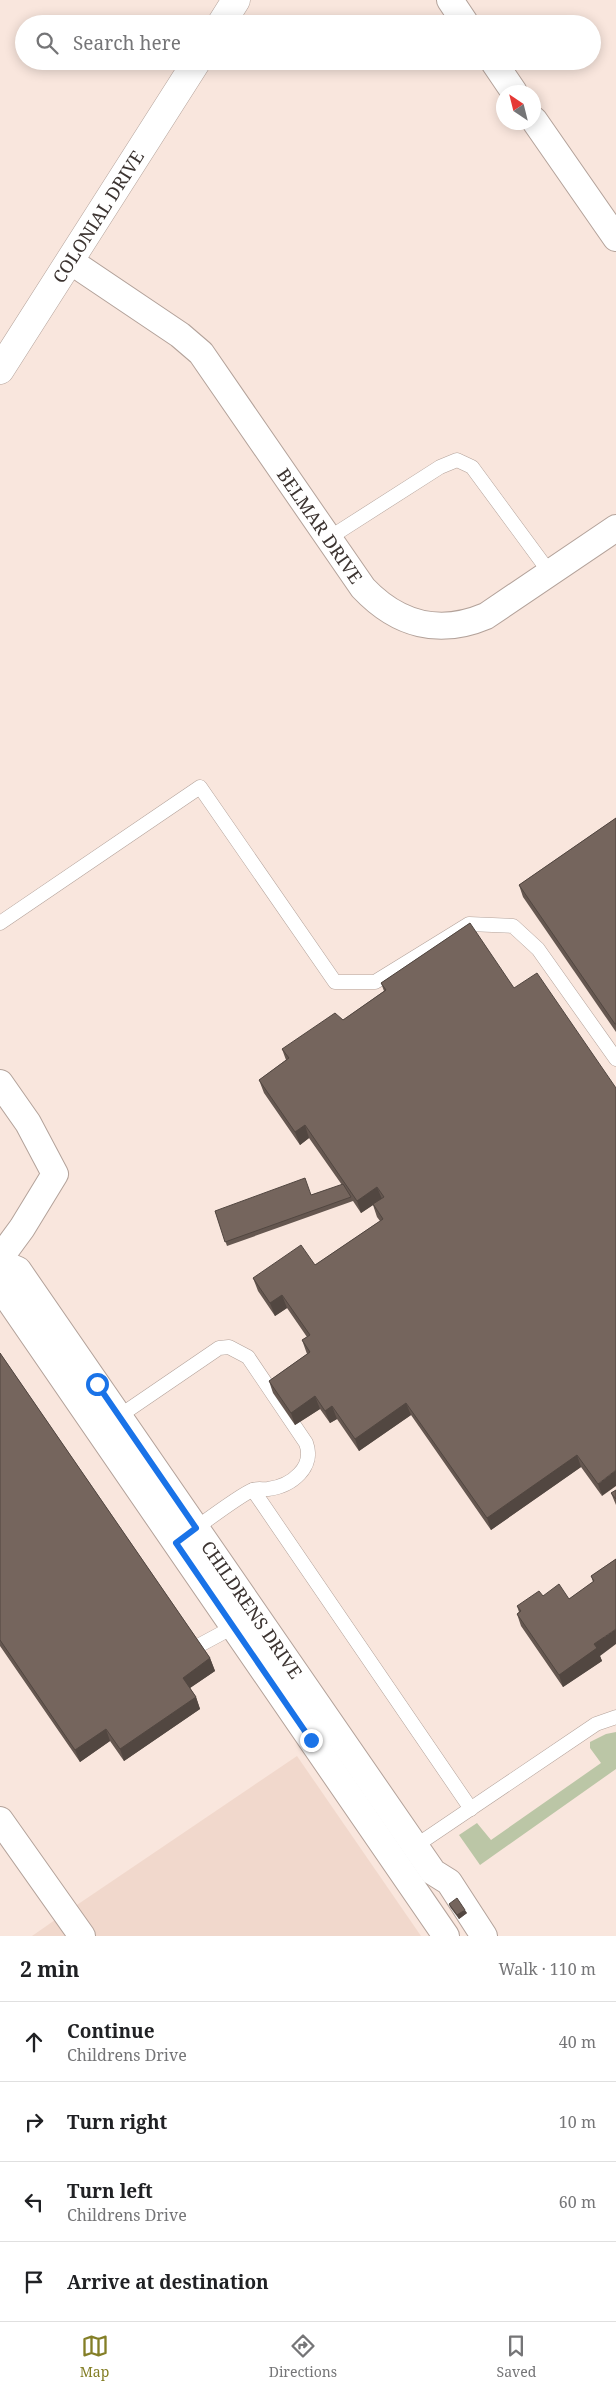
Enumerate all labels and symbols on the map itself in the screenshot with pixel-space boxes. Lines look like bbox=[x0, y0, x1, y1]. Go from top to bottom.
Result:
north arrow bbox=[496, 85, 541, 130]
street label: COLONIAL DRIVE bbox=[47, 146, 149, 287]
street label: BELMAR DRIVE bbox=[272, 463, 368, 588]
route start bbox=[86, 1373, 109, 1396]
street label: CHILDRENS DRIVE bbox=[196, 1536, 308, 1683]
route end bbox=[300, 1729, 323, 1752]

